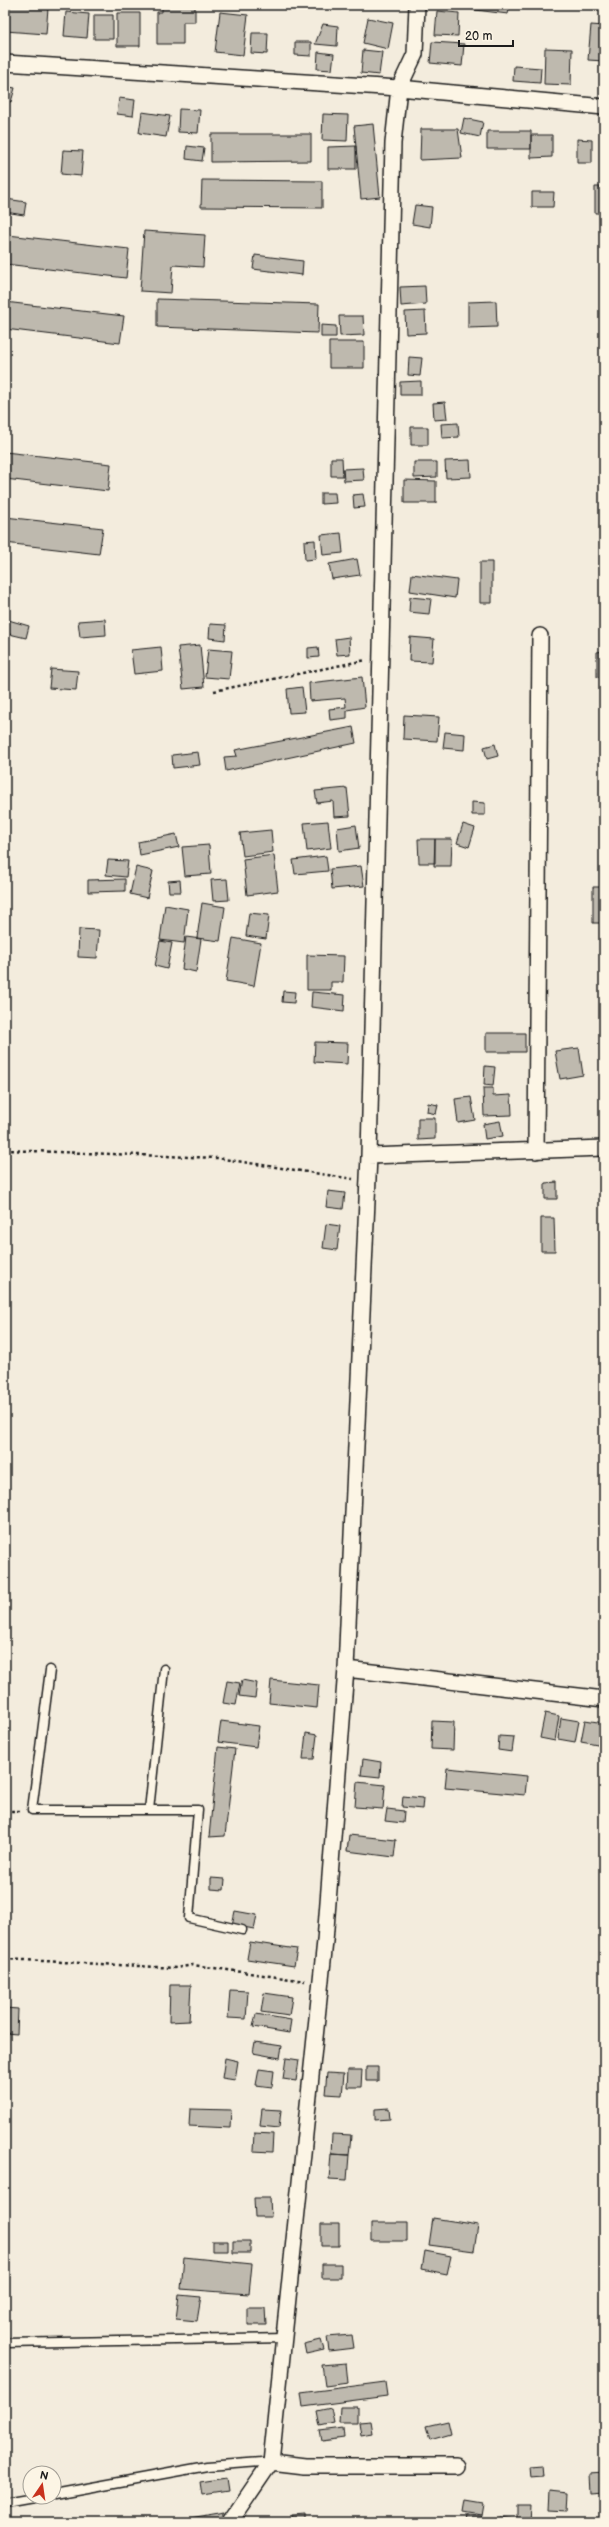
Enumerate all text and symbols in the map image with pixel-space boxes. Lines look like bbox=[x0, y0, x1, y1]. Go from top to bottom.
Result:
scale bar bbox=[459, 22, 513, 48]
text: 20 m bbox=[465, 29, 492, 44]
north arrow bbox=[22, 2465, 62, 2505]
text: N bbox=[39, 2468, 50, 2483]

